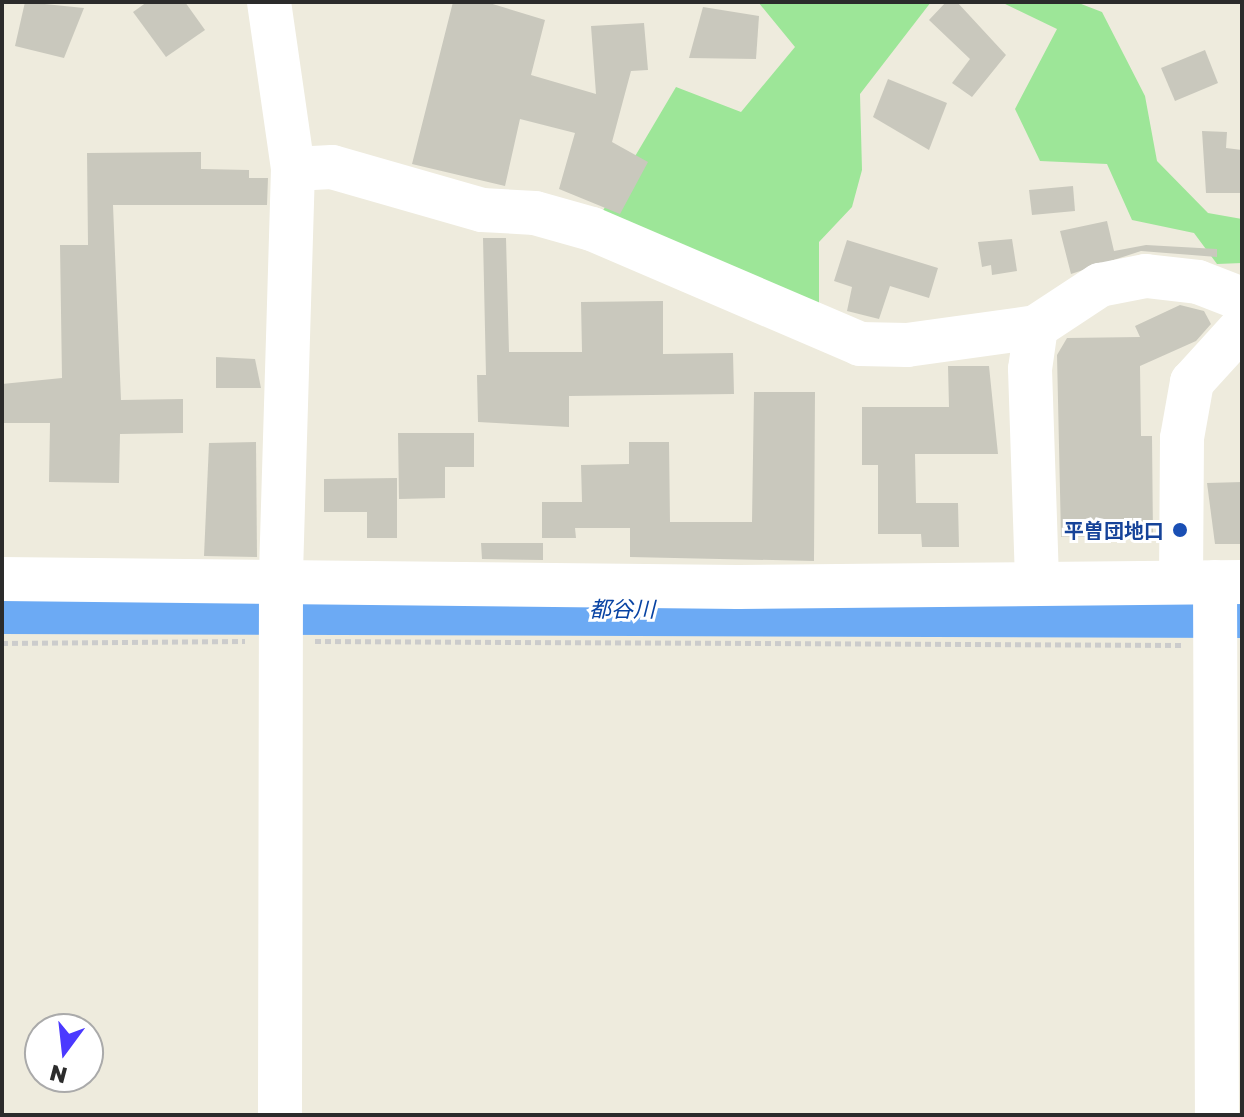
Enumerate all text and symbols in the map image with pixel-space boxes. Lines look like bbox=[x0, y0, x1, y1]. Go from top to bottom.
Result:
place label: 平曽団地口 bbox=[1064, 518, 1164, 542]
marker: 平曽団地口 bbox=[1171, 521, 1189, 539]
water label: 都谷川 bbox=[589, 596, 655, 622]
north arrow bbox=[24, 1013, 104, 1093]
text: N bbox=[47, 1060, 70, 1090]

